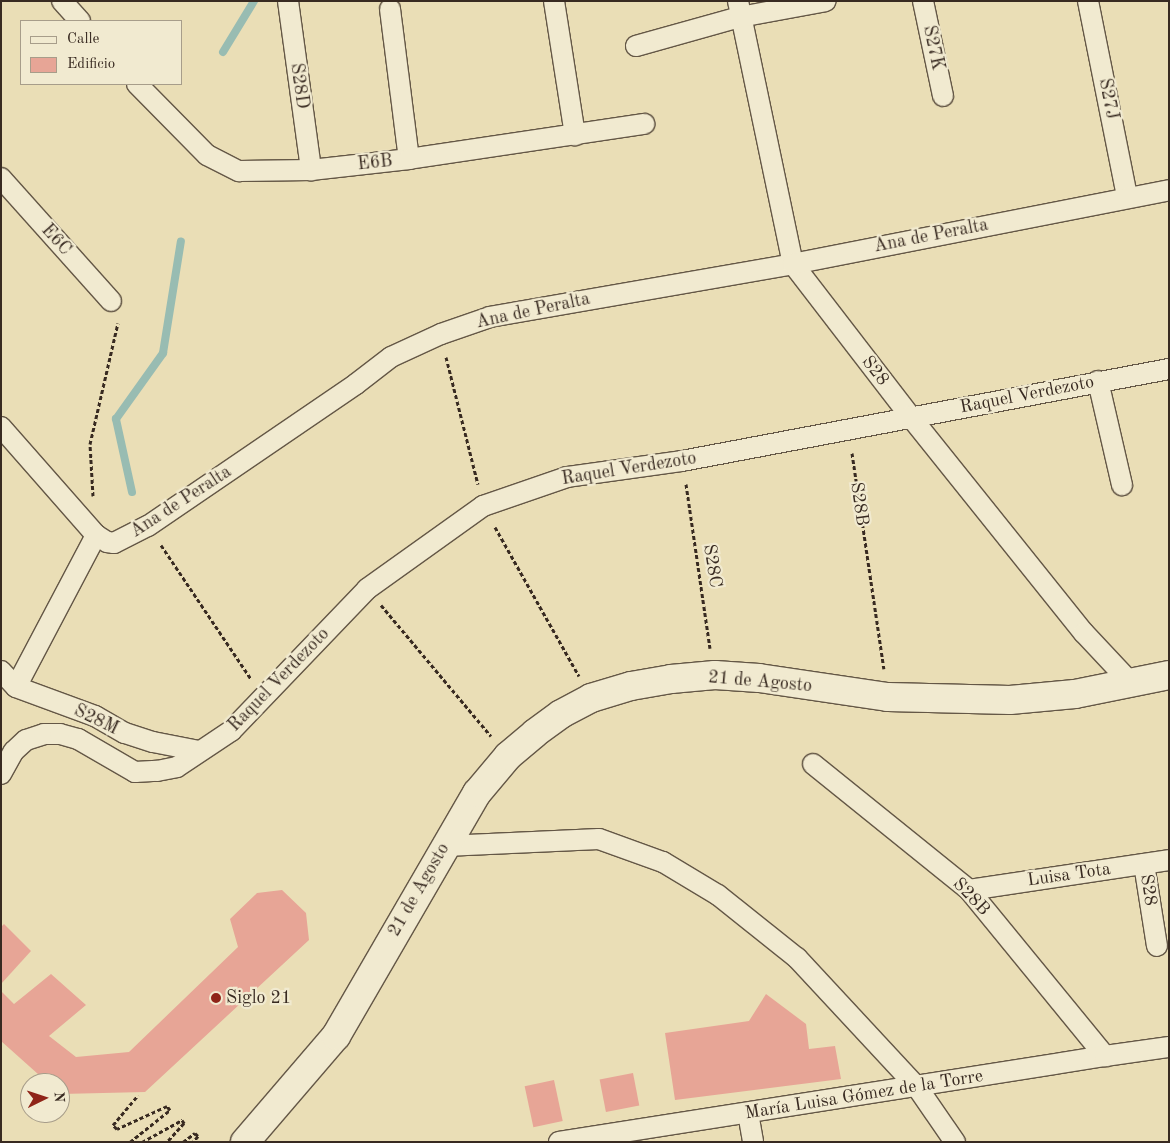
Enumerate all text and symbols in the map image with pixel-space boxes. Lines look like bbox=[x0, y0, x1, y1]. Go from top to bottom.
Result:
legend bbox=[20, 20, 182, 85]
street label: S27K bbox=[918, 23, 948, 73]
text: Calle bbox=[67, 32, 99, 47]
text: Edificio bbox=[67, 57, 115, 72]
street label: S28D bbox=[285, 62, 313, 110]
street label: S27J bbox=[1093, 76, 1123, 122]
street label: E6B bbox=[356, 150, 394, 176]
street label: Ana de Peralta bbox=[872, 214, 990, 258]
street label: E6C bbox=[36, 220, 76, 260]
street label: Ana de Peralta bbox=[474, 288, 592, 334]
street label: S28 bbox=[857, 352, 893, 390]
street label: Raquel Verdezoto bbox=[958, 371, 1096, 419]
street label: Raquel Verdezoto bbox=[560, 448, 698, 490]
street label: Ana de Peralta bbox=[126, 461, 236, 543]
street label: S28B bbox=[845, 480, 873, 528]
street label: S28C bbox=[698, 543, 726, 589]
street label: Raquel Verdezoto bbox=[224, 624, 334, 736]
street label: 21 de Agosto bbox=[707, 667, 813, 697]
street label: S28M bbox=[70, 700, 122, 740]
street label: 21 de Agosto bbox=[384, 840, 454, 940]
street label: Luisa Tota bbox=[1026, 858, 1112, 892]
street label: S28 bbox=[1135, 872, 1161, 908]
street label: S28B bbox=[948, 874, 994, 920]
place label: Siglo 21 bbox=[226, 987, 291, 1009]
marker: Siglo 21 bbox=[210, 992, 222, 1004]
street label: María Luisa Gómez de la Torre bbox=[743, 1065, 985, 1125]
north arrow bbox=[20, 1073, 70, 1123]
text: N bbox=[52, 1091, 66, 1103]

